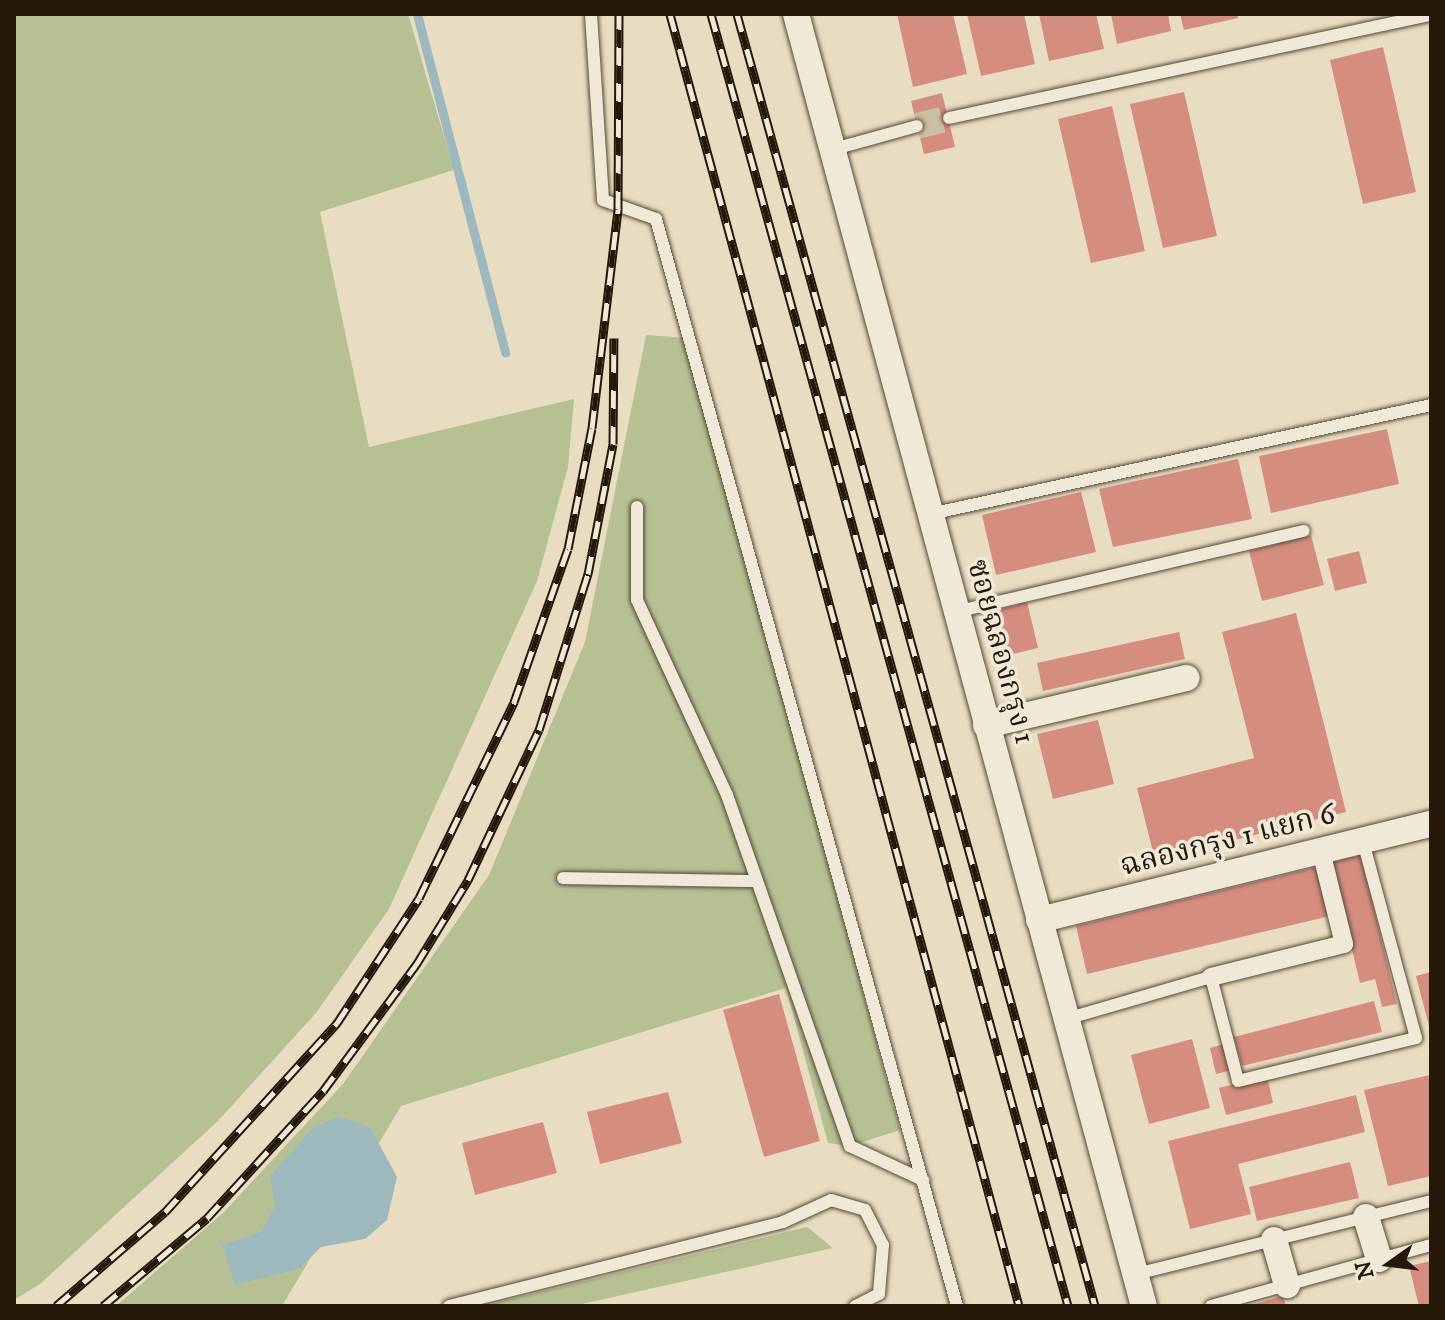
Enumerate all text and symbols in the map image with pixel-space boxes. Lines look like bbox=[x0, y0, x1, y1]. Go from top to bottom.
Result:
street label: ซอยฉลองกรุง 1 bbox=[958, 556, 1042, 748]
street label: ฉลองกรุง 1 แยก 6 bbox=[1117, 797, 1339, 885]
north arrow bbox=[1349, 1224, 1429, 1304]
text: N bbox=[1350, 1258, 1381, 1282]

